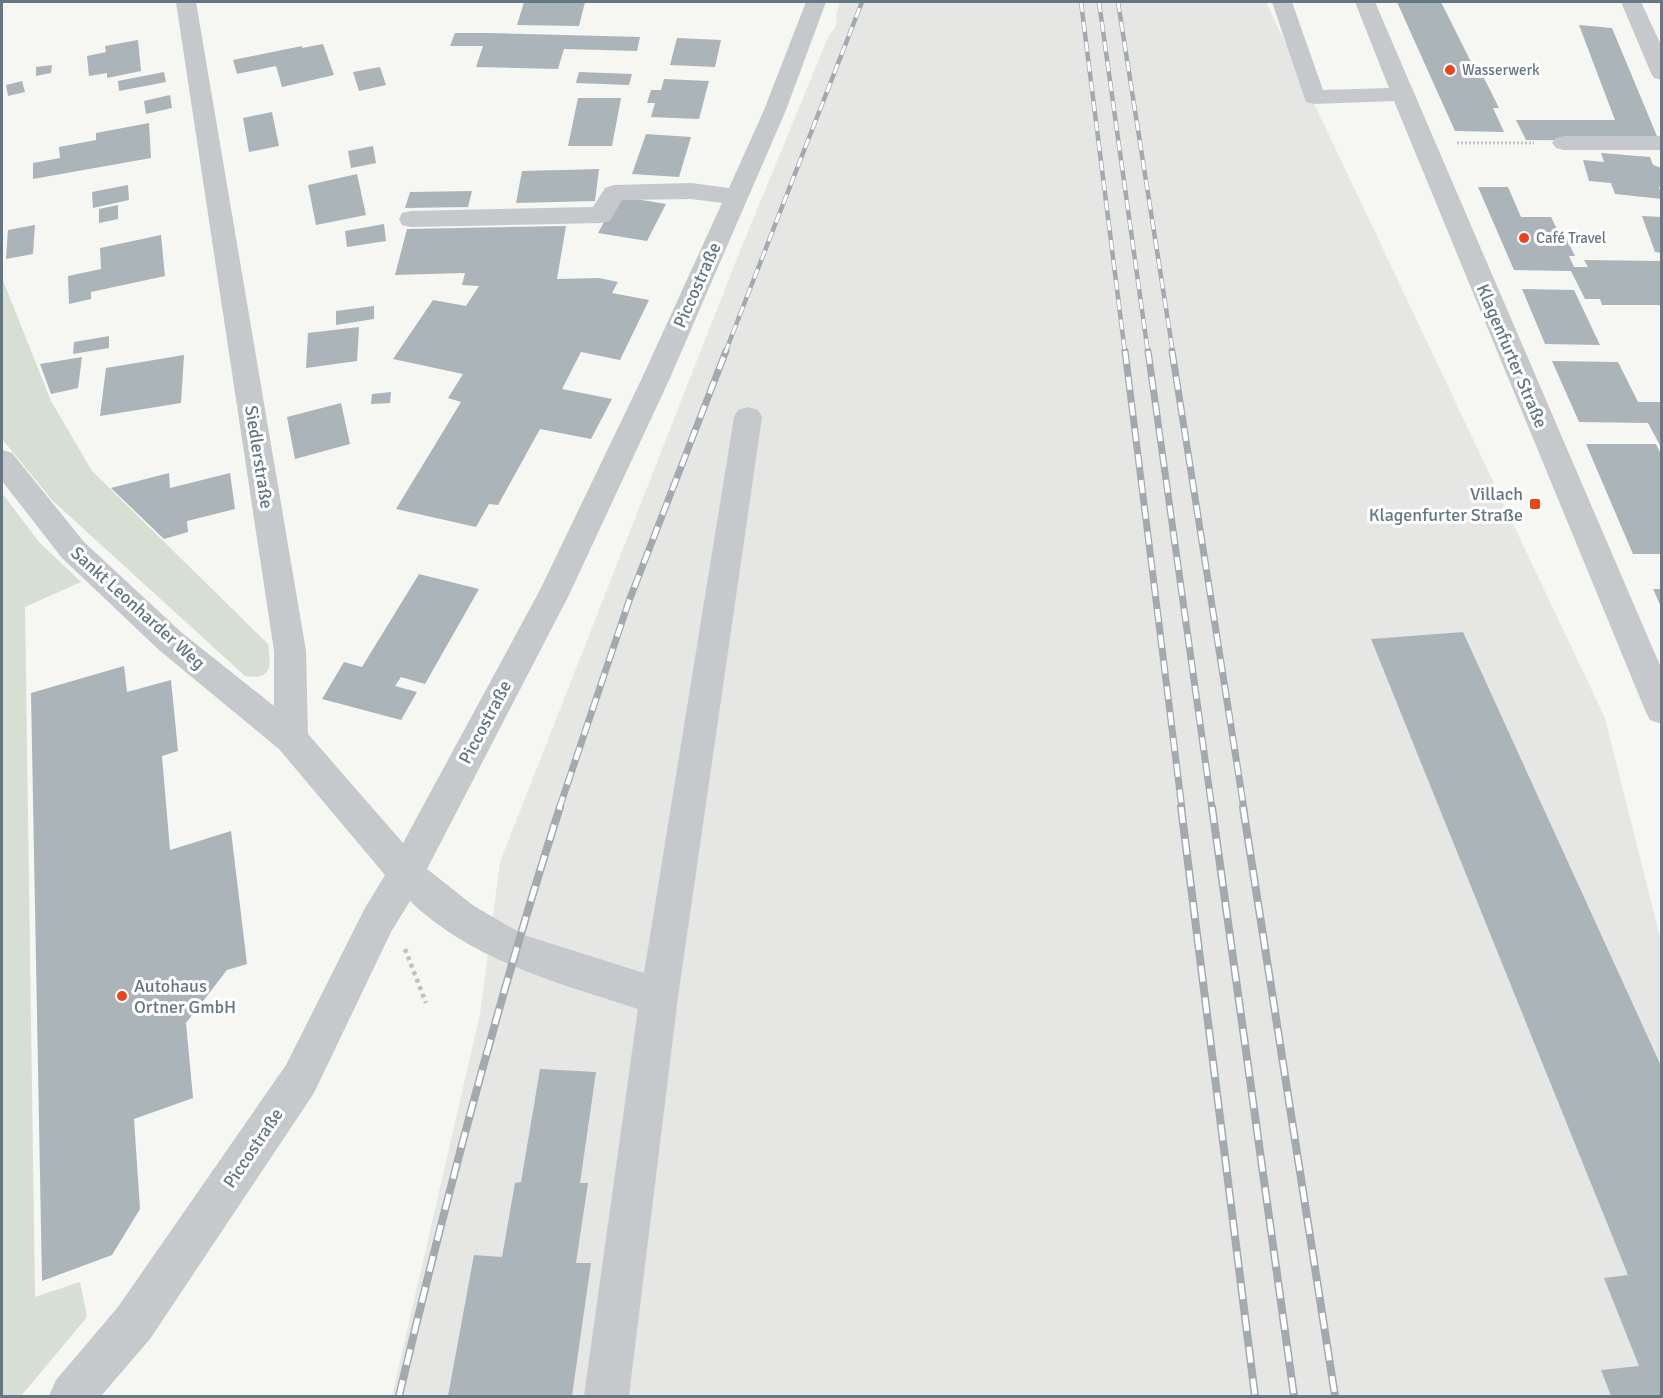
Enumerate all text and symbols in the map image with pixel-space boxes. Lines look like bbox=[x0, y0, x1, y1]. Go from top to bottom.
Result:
place label: Wasserwerk bbox=[1462, 61, 1540, 79]
marker: Wasserwerk bbox=[1443, 63, 1457, 77]
place label: Café Travel bbox=[1536, 229, 1606, 247]
marker: Café Travel bbox=[1517, 231, 1531, 245]
street label: Piccostraße bbox=[668, 239, 726, 331]
street label: Klagenfurter Straße bbox=[1472, 281, 1552, 431]
street label: Siedlerstraße bbox=[240, 404, 278, 510]
place label: Villach Klagenfurter Straße bbox=[1369, 483, 1523, 526]
marker: Villach Klagenfurter Straße bbox=[1528, 497, 1542, 511]
street label: Sankt Leonharder Weg bbox=[66, 542, 210, 674]
street label: Piccostraße bbox=[454, 677, 516, 767]
place label: Autohaus Ortner GmbH bbox=[134, 975, 236, 1018]
marker: Autohaus Ortner GmbH bbox=[115, 989, 129, 1003]
street label: Piccostraße bbox=[218, 1104, 288, 1192]

